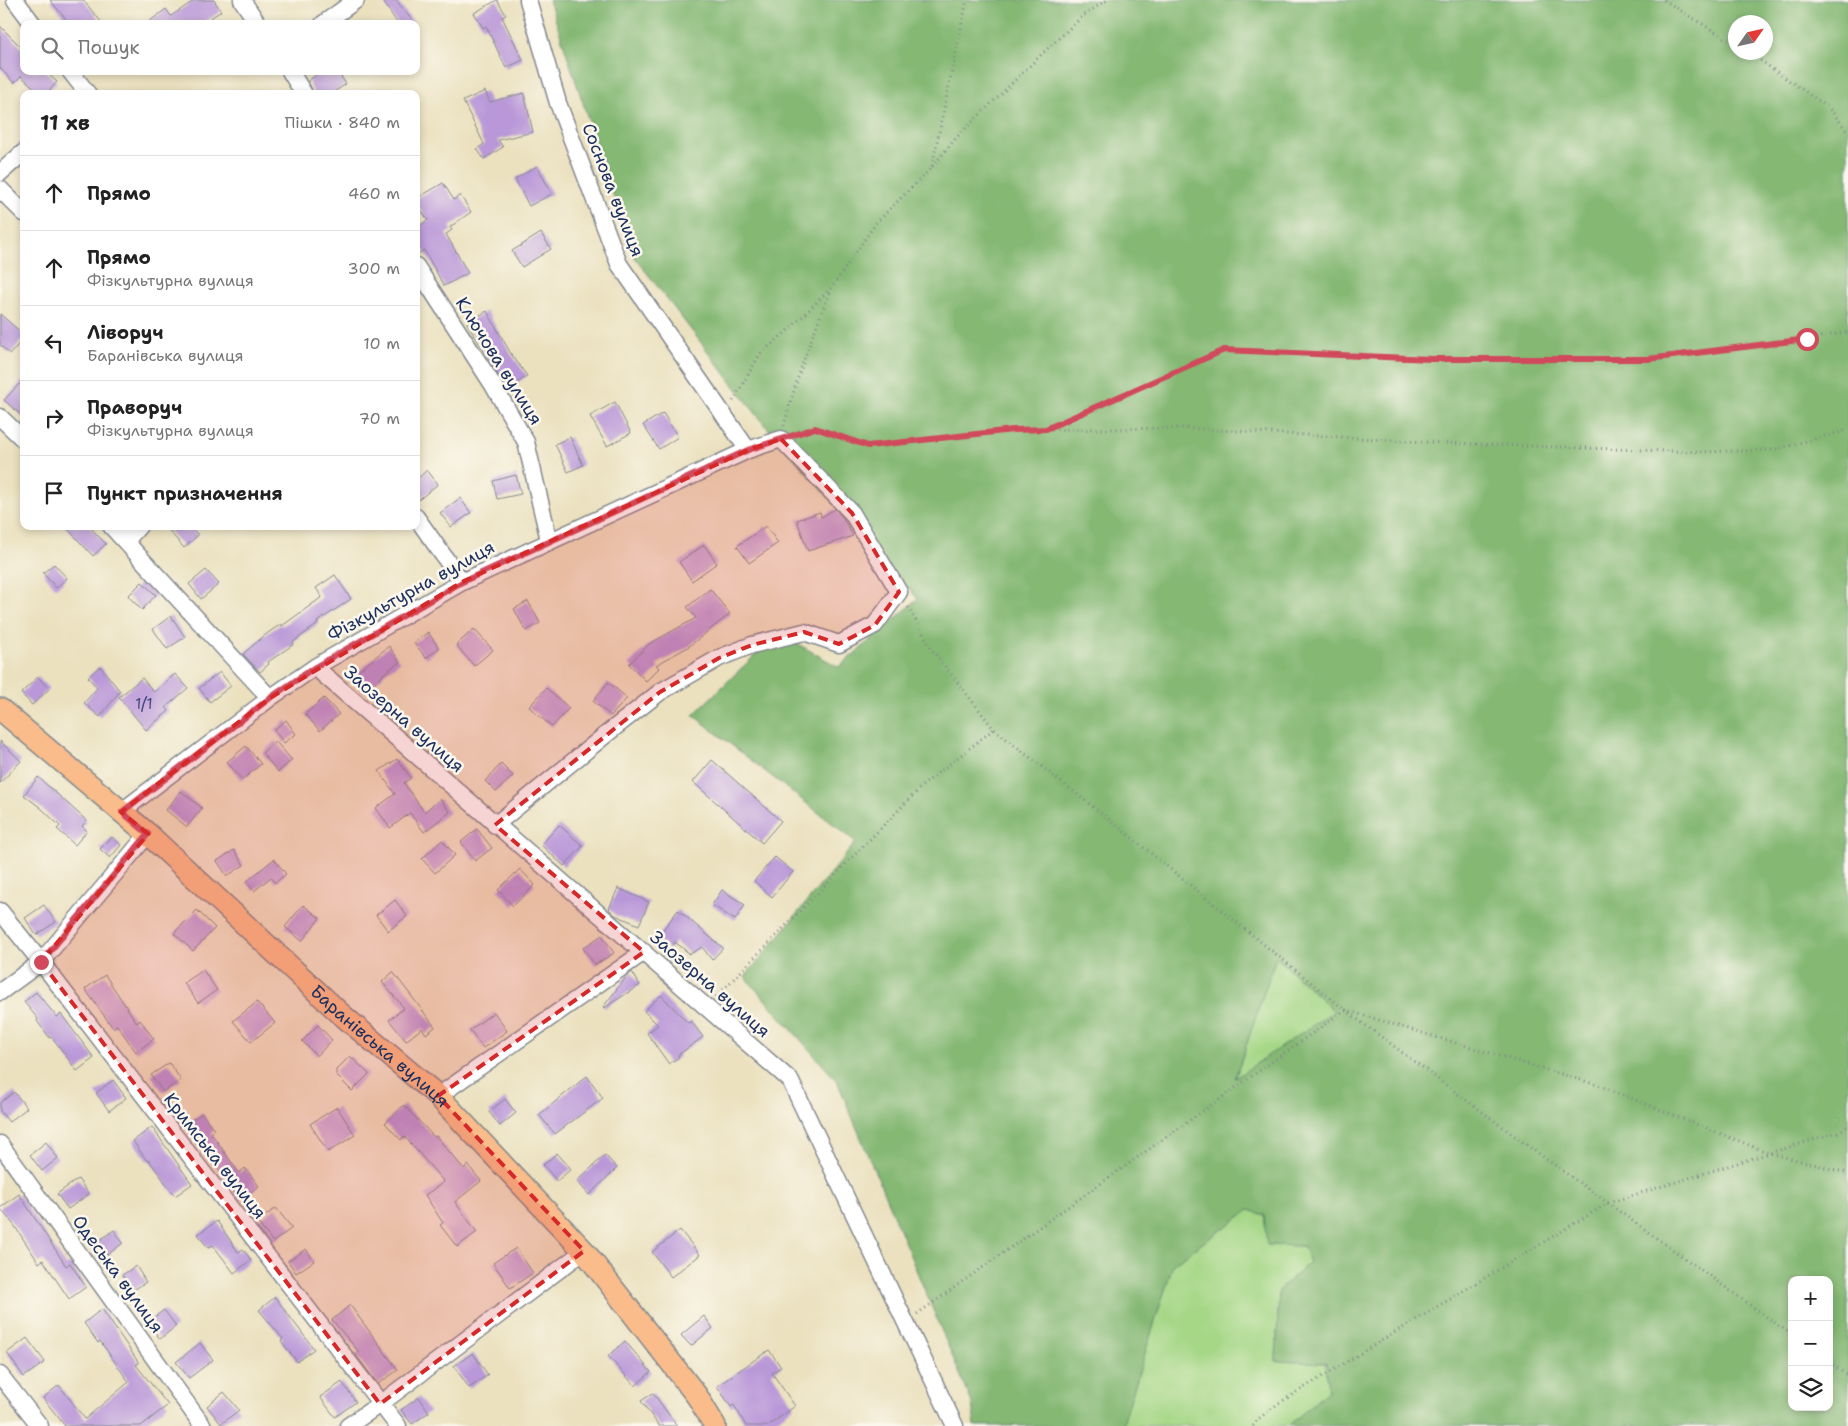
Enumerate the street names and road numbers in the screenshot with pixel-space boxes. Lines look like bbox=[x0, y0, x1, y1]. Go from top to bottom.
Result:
street label: Соснова вулиця bbox=[576, 120, 650, 260]
street label: Ключова вулиця bbox=[450, 292, 548, 430]
street label: Фізкультурна вулиця bbox=[323, 535, 499, 647]
street label: Заозерна вулиця bbox=[339, 660, 469, 778]
street label: Заозерна вулиця bbox=[645, 925, 775, 1043]
street label: Баранівська вулиця bbox=[305, 979, 455, 1113]
street label: Кримська вулиця bbox=[158, 1088, 272, 1224]
street label: Одеська вулиця bbox=[67, 1210, 169, 1338]

